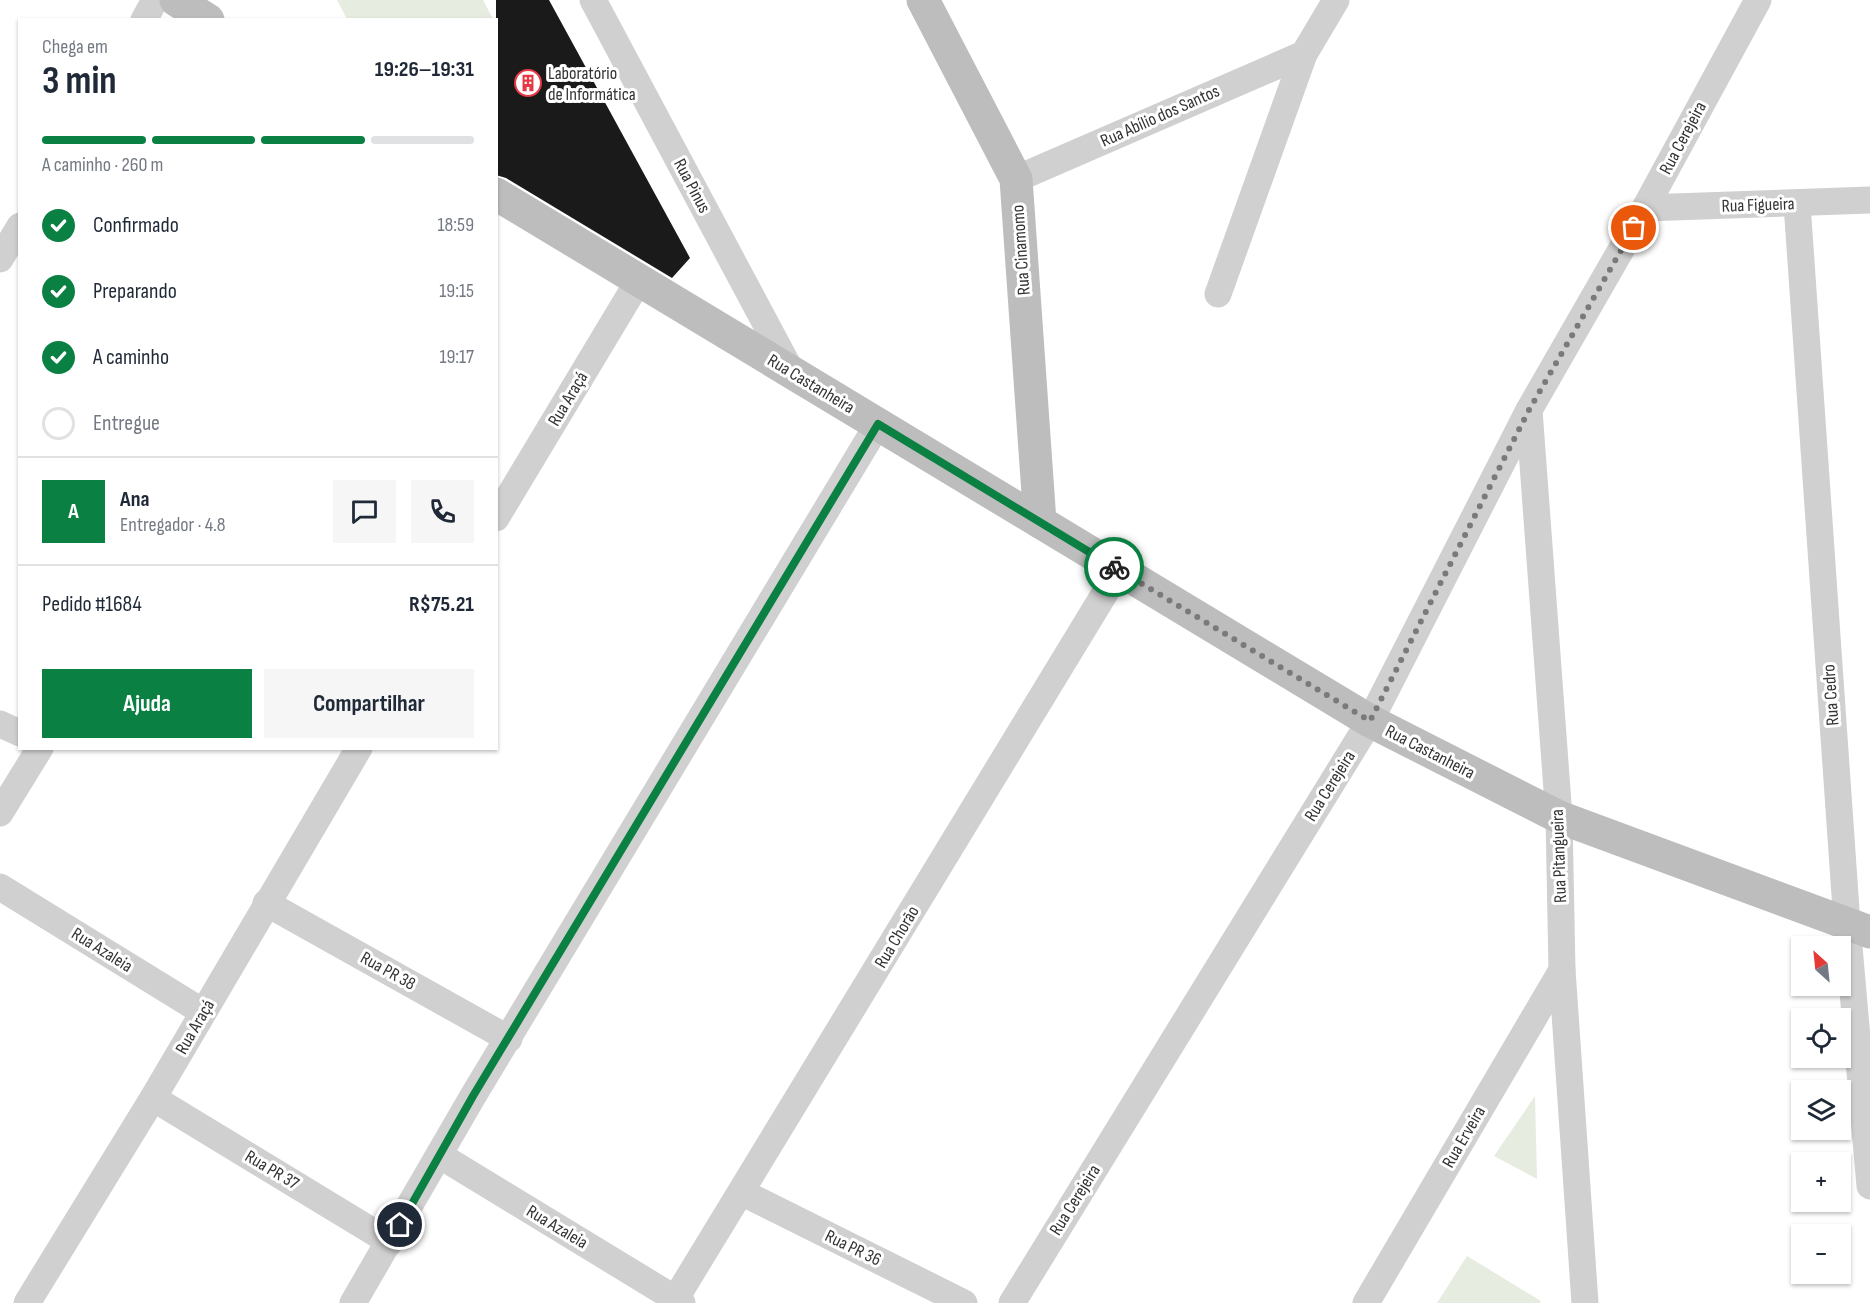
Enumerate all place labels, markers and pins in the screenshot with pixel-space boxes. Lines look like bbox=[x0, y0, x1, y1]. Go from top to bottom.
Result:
place label: Laboratório de Informática bbox=[548, 63, 636, 105]
building icon: Laboratório de Informática bbox=[513, 68, 543, 98]
pin bbox=[1608, 202, 1659, 253]
pin bbox=[374, 1199, 425, 1250]

